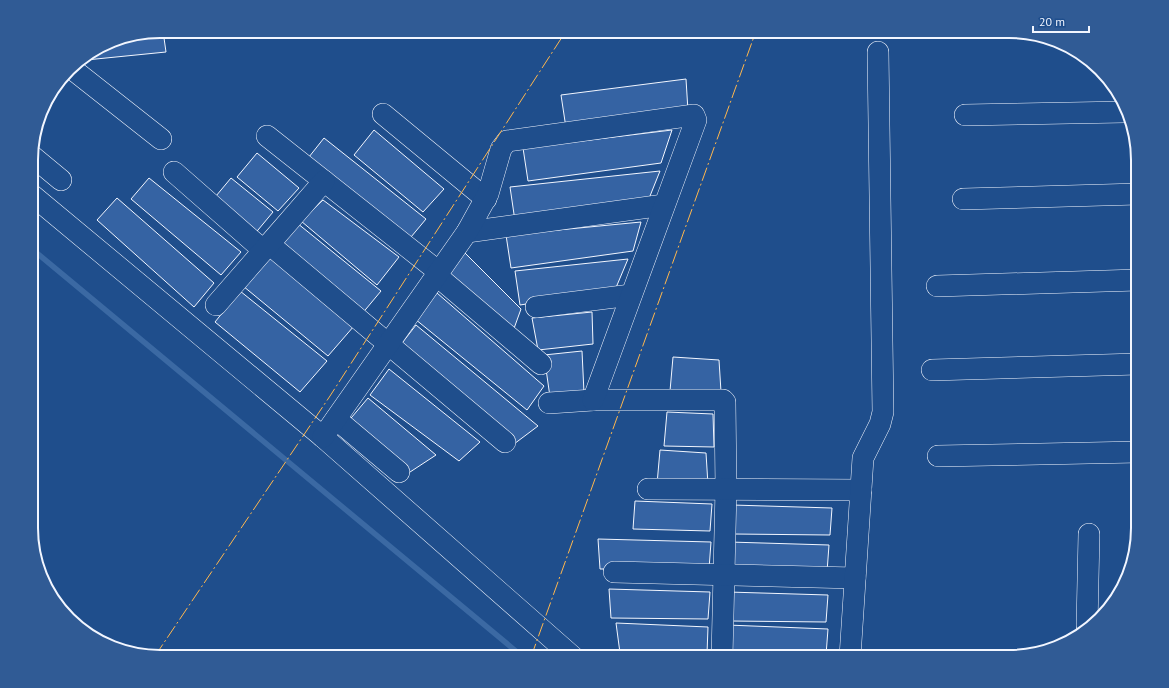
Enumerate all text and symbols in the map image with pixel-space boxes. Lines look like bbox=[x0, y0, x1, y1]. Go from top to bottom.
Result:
scale bar bbox=[1033, 8, 1089, 34]
text: 20 m bbox=[1039, 14, 1065, 29]

